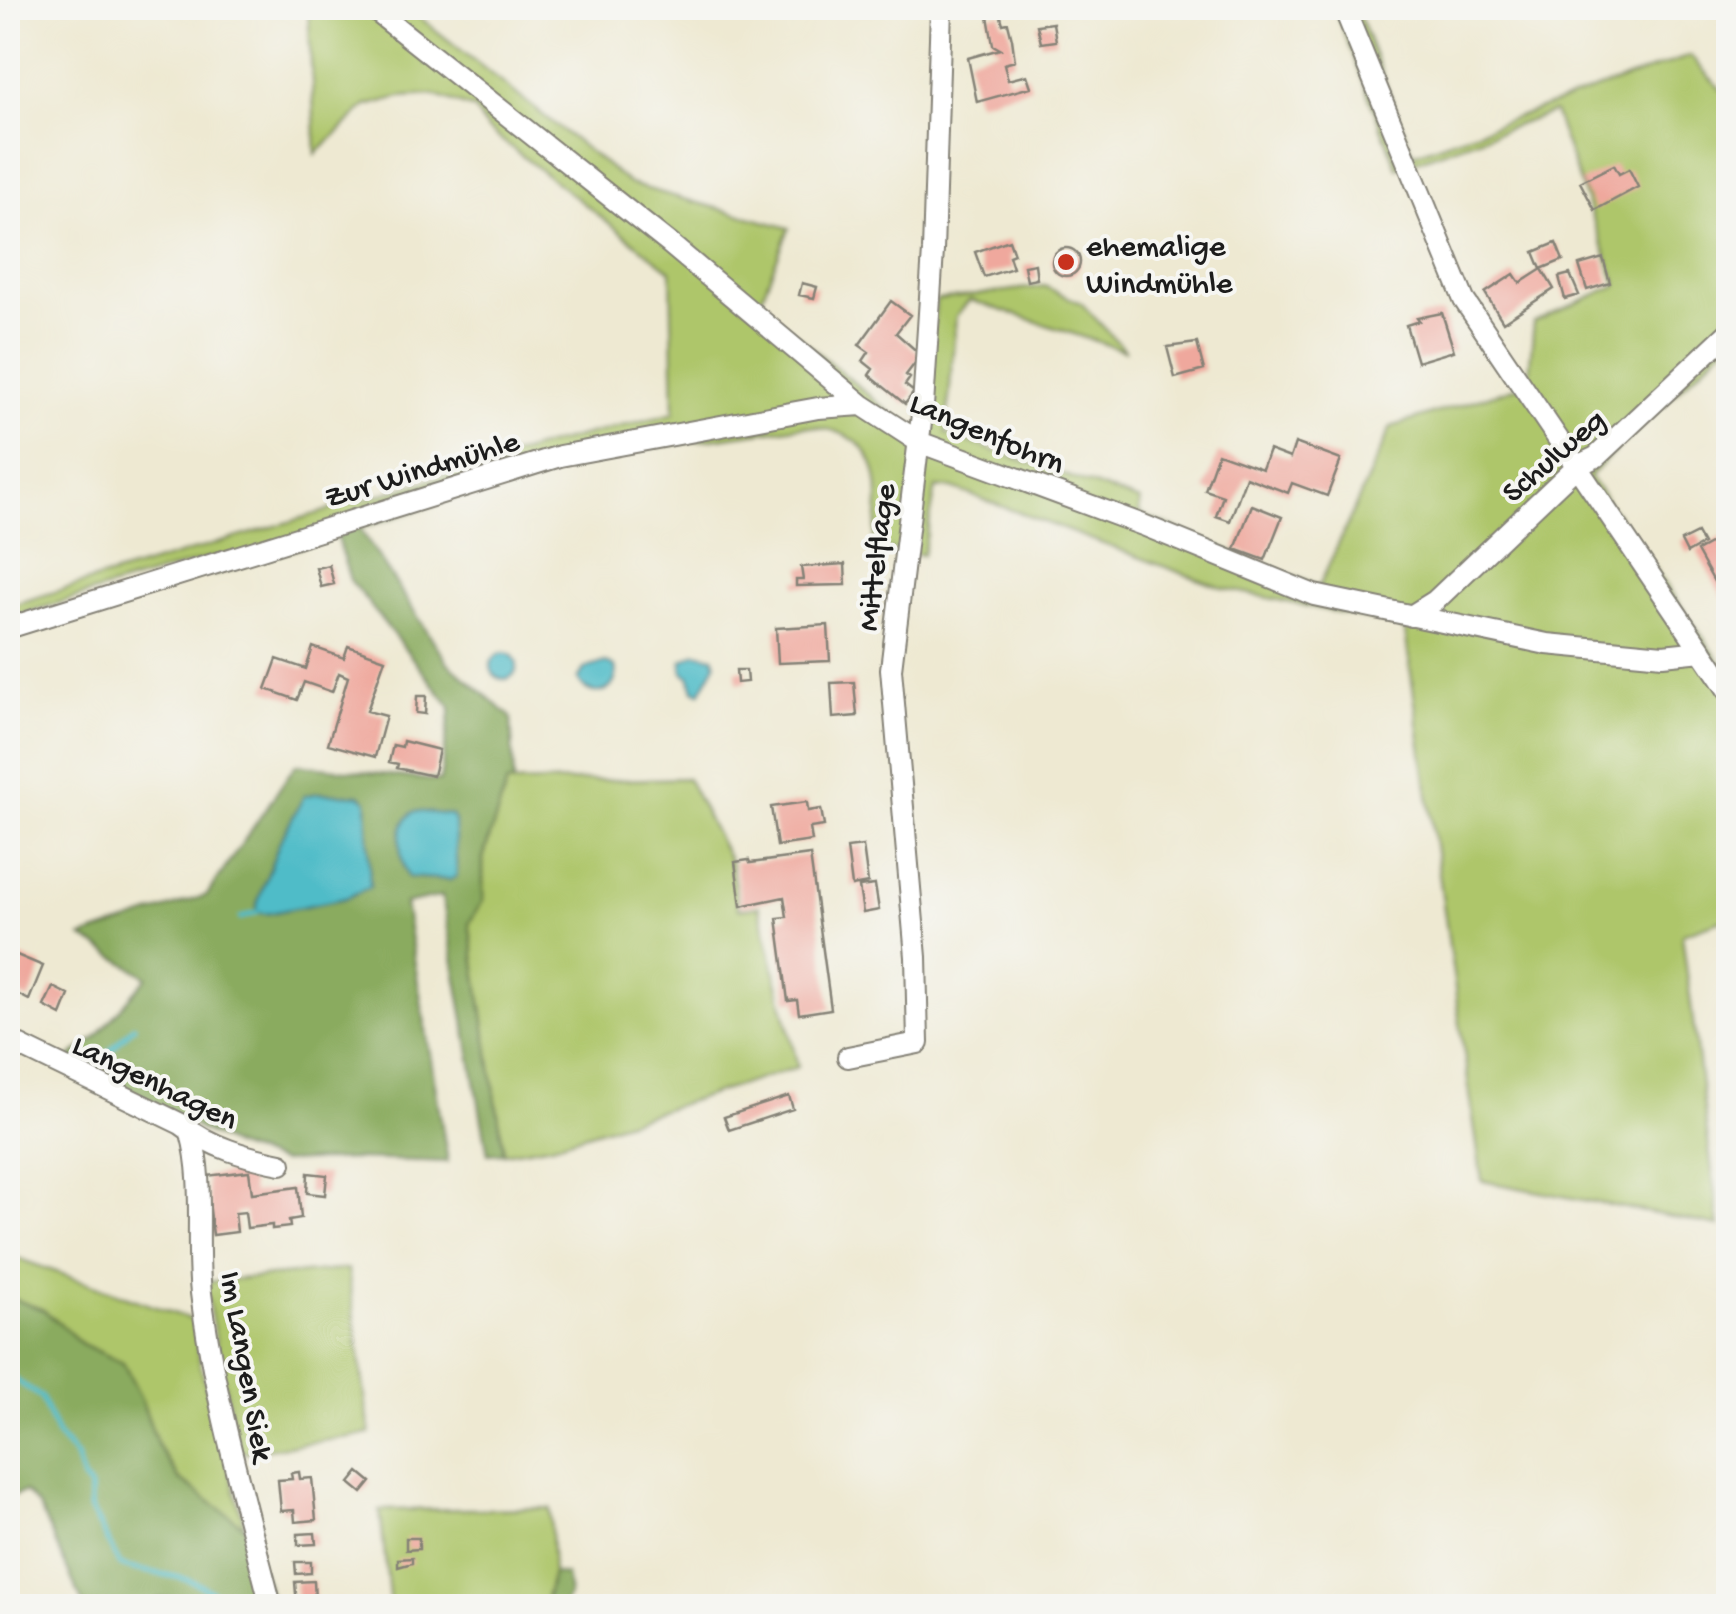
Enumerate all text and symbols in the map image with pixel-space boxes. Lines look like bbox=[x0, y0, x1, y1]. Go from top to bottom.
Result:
place label: ehemalige Windmühle bbox=[1086, 230, 1233, 305]
marker: ehemalige Windmühle bbox=[1055, 251, 1077, 273]
street label: Langenfohrn bbox=[903, 386, 1069, 485]
street label: Schulweg bbox=[1496, 403, 1615, 513]
street label: Zur Windmühle bbox=[321, 424, 525, 519]
street label: Mittelflage bbox=[851, 481, 907, 633]
street label: Langenhagen bbox=[65, 1028, 243, 1141]
street label: Im Langen Siek bbox=[209, 1269, 280, 1468]

